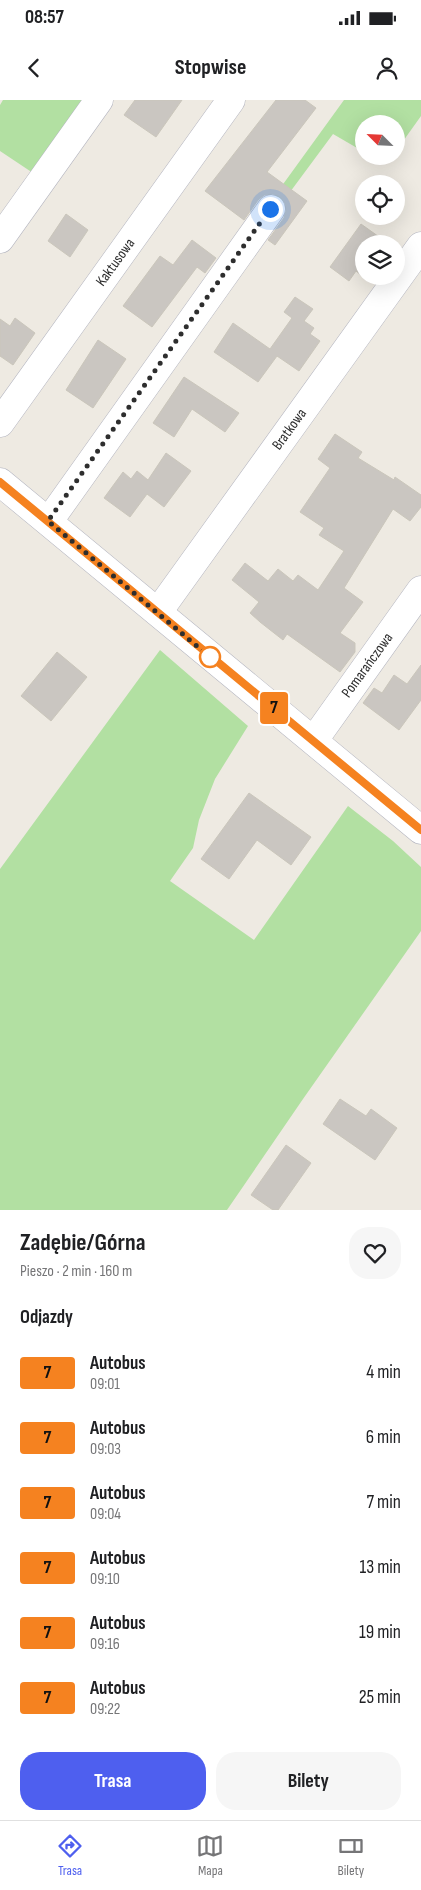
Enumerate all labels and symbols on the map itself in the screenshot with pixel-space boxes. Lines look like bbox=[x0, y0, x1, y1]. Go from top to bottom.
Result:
north arrow bbox=[355, 115, 405, 165]
your location bbox=[258, 197, 283, 222]
street label: Kaktusowa bbox=[92, 234, 139, 290]
street label: Bratkowa bbox=[268, 405, 311, 454]
street label: Pomarańczowa bbox=[338, 629, 397, 701]
unlabelled marker bbox=[199, 646, 221, 668]
line badge: 7 bbox=[258, 692, 290, 724]

